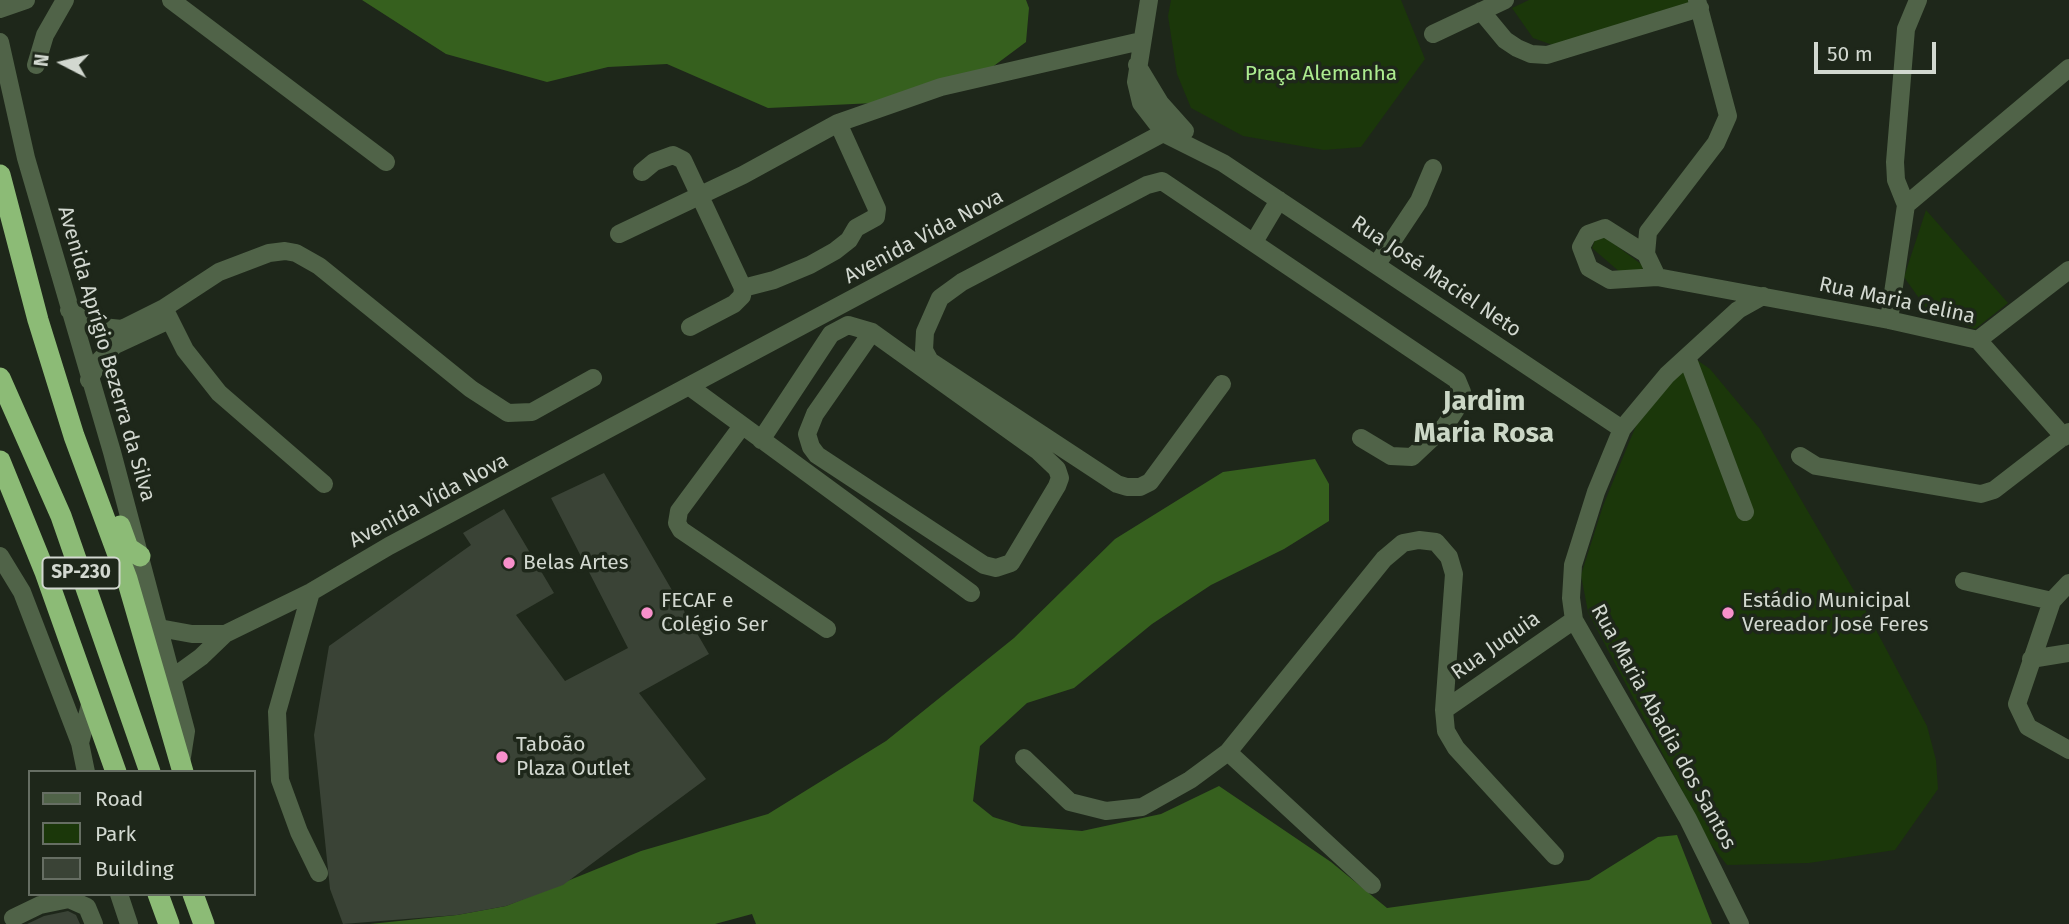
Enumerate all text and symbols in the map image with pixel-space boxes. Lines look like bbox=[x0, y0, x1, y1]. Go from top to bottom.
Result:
north arrow bbox=[28, 28, 98, 98]
scale bar bbox=[1817, 28, 1940, 72]
text: 50 m bbox=[1827, 41, 1873, 67]
text: N bbox=[29, 53, 54, 68]
park label: Praça Alemanha bbox=[1245, 61, 1397, 87]
street label: Avenida Vida Nova bbox=[840, 184, 1008, 290]
street label: Avenida Aprígio Bezerra da Silva bbox=[52, 203, 160, 505]
street label: Rua José Maciel Neto bbox=[1346, 211, 1526, 343]
street label: Rua Maria Celina bbox=[1816, 272, 1978, 330]
district label: Jardim Maria Rosa bbox=[1414, 385, 1554, 451]
street label: Avenida Vida Nova bbox=[345, 448, 513, 554]
place label: Belas Artes bbox=[523, 550, 629, 576]
marker: Belas Artes bbox=[501, 555, 517, 571]
road number: SP-230 bbox=[42, 558, 119, 588]
place label: FECAF e Colégio Ser bbox=[661, 588, 768, 638]
place label: Estádio Municipal Vereador José Feres bbox=[1742, 588, 1928, 638]
street label: Rua Maria Abadia dos Santos bbox=[1585, 600, 1741, 854]
marker: FECAF e Colégio Ser bbox=[639, 605, 655, 621]
marker: Estádio Municipal Vereador José Feres bbox=[1720, 605, 1736, 621]
street label: Rua Juquia bbox=[1447, 606, 1545, 686]
place label: Taboão Plaza Outlet bbox=[516, 732, 631, 782]
marker: Taboão Plaza Outlet bbox=[494, 749, 510, 765]
legend bbox=[28, 770, 256, 896]
text: Road bbox=[95, 786, 143, 812]
text: Park bbox=[95, 821, 136, 847]
text: Building bbox=[95, 856, 174, 882]

